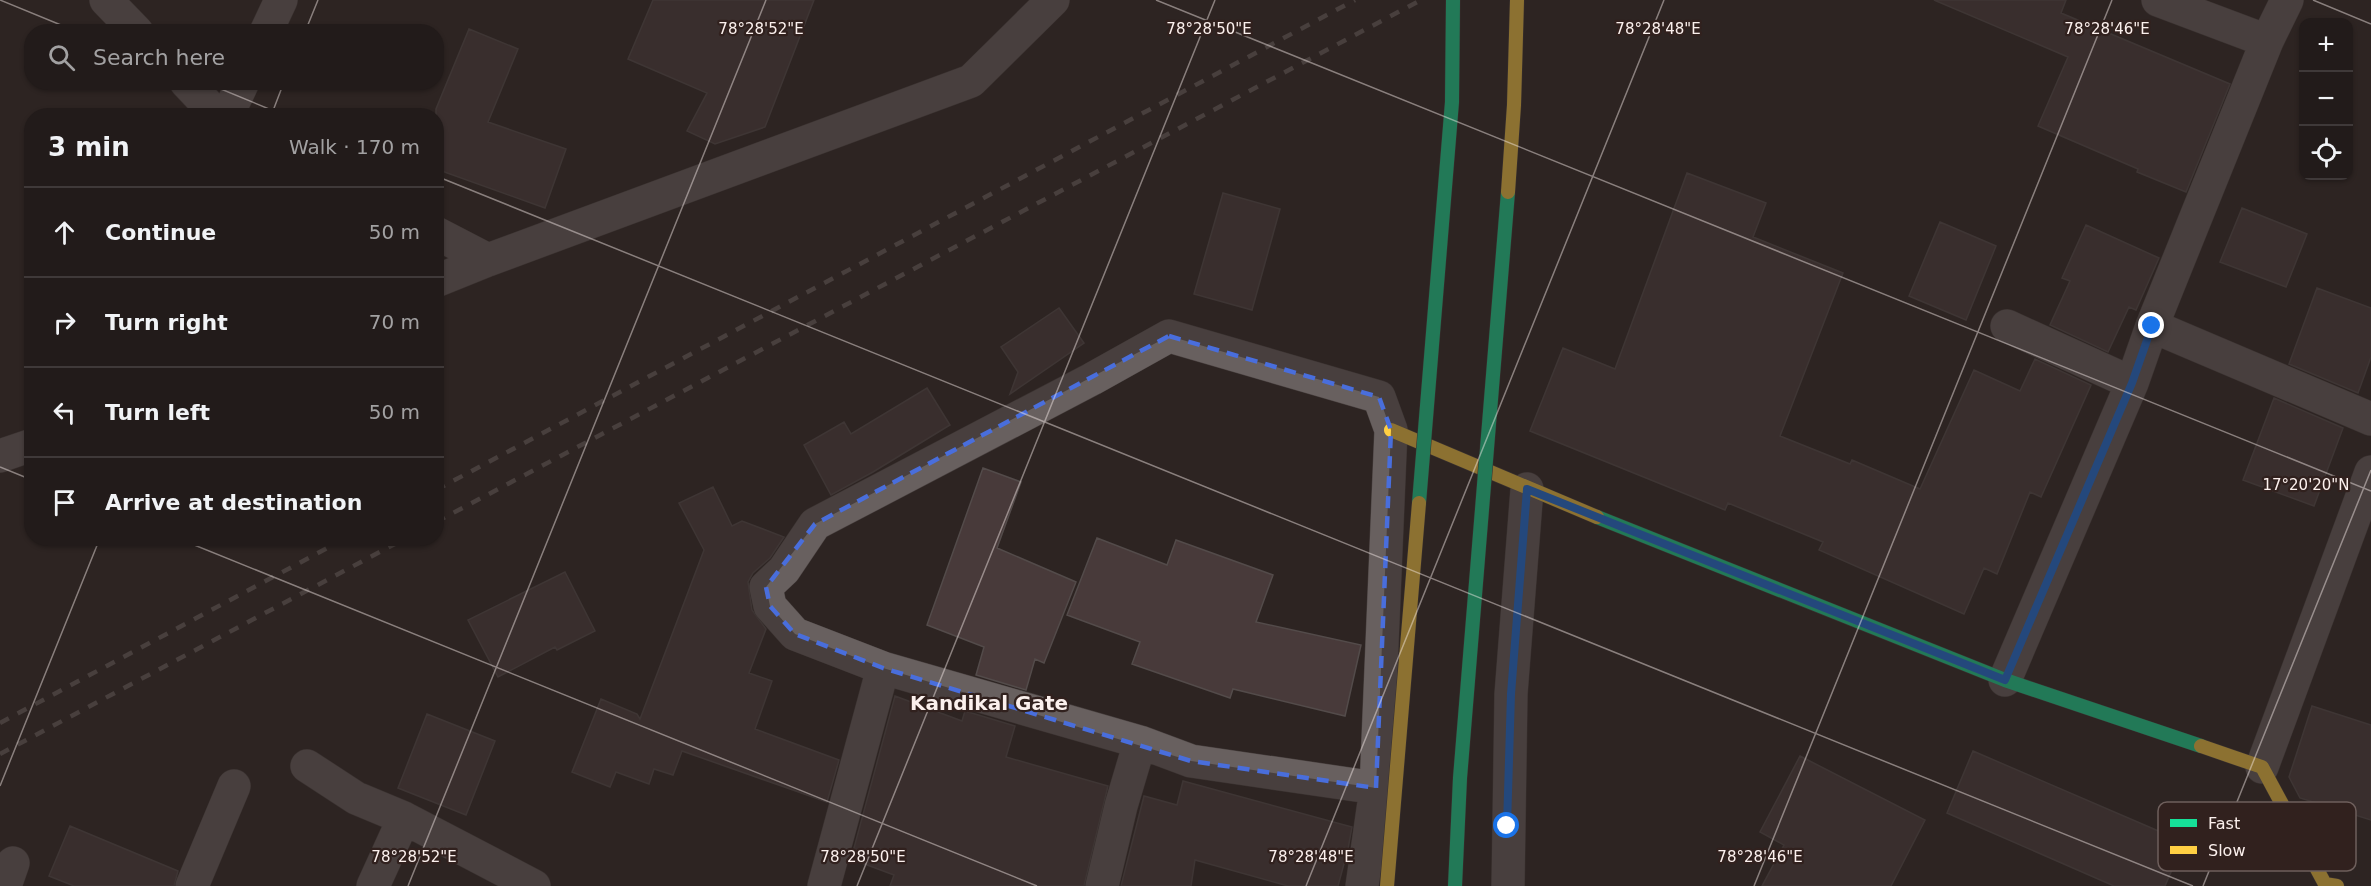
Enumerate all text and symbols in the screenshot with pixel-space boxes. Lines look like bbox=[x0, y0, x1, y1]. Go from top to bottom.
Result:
map controls bbox=[2299, 18, 2353, 180]
button: + bbox=[2299, 18, 2353, 72]
text: 78°28'52"E bbox=[718, 20, 804, 38]
text: 78°28'50"E bbox=[1166, 20, 1252, 38]
text: 78°28'48"E bbox=[1615, 20, 1701, 38]
text: 78°28'46"E bbox=[2064, 20, 2150, 38]
search box bbox=[24, 24, 444, 90]
icon: search bbox=[45, 41, 78, 74]
text: Search here bbox=[93, 45, 225, 70]
button: − bbox=[2299, 72, 2353, 126]
button: locate bbox=[2299, 126, 2353, 180]
text: 3 min bbox=[48, 132, 130, 162]
text: Walk · 170 m bbox=[289, 135, 420, 159]
icon: ahead bbox=[48, 216, 81, 249]
text: Continue bbox=[105, 220, 216, 245]
text: 50 m bbox=[369, 220, 420, 244]
icon: right bbox=[48, 306, 81, 339]
text: Turn right bbox=[105, 310, 228, 335]
text: 70 m bbox=[369, 310, 420, 334]
route end bbox=[2138, 312, 2164, 338]
icon: left bbox=[48, 396, 81, 429]
text: Turn left bbox=[105, 400, 210, 425]
text: 50 m bbox=[369, 400, 420, 424]
text: 17°20'20"N bbox=[2262, 476, 2350, 494]
icon: arrive bbox=[48, 486, 81, 519]
text: Arrive at destination bbox=[105, 490, 362, 515]
district label: Kandikal Gate bbox=[910, 691, 1068, 715]
legend bbox=[2158, 802, 2356, 871]
route start bbox=[1493, 812, 1519, 838]
text: Fast bbox=[2208, 814, 2240, 833]
text: Slow bbox=[2208, 841, 2245, 860]
text: 78°28'52"E bbox=[371, 848, 457, 866]
text: 78°28'50"E bbox=[820, 848, 906, 866]
text: 78°28'48"E bbox=[1268, 848, 1354, 866]
text: 78°28'46"E bbox=[1717, 848, 1803, 866]

